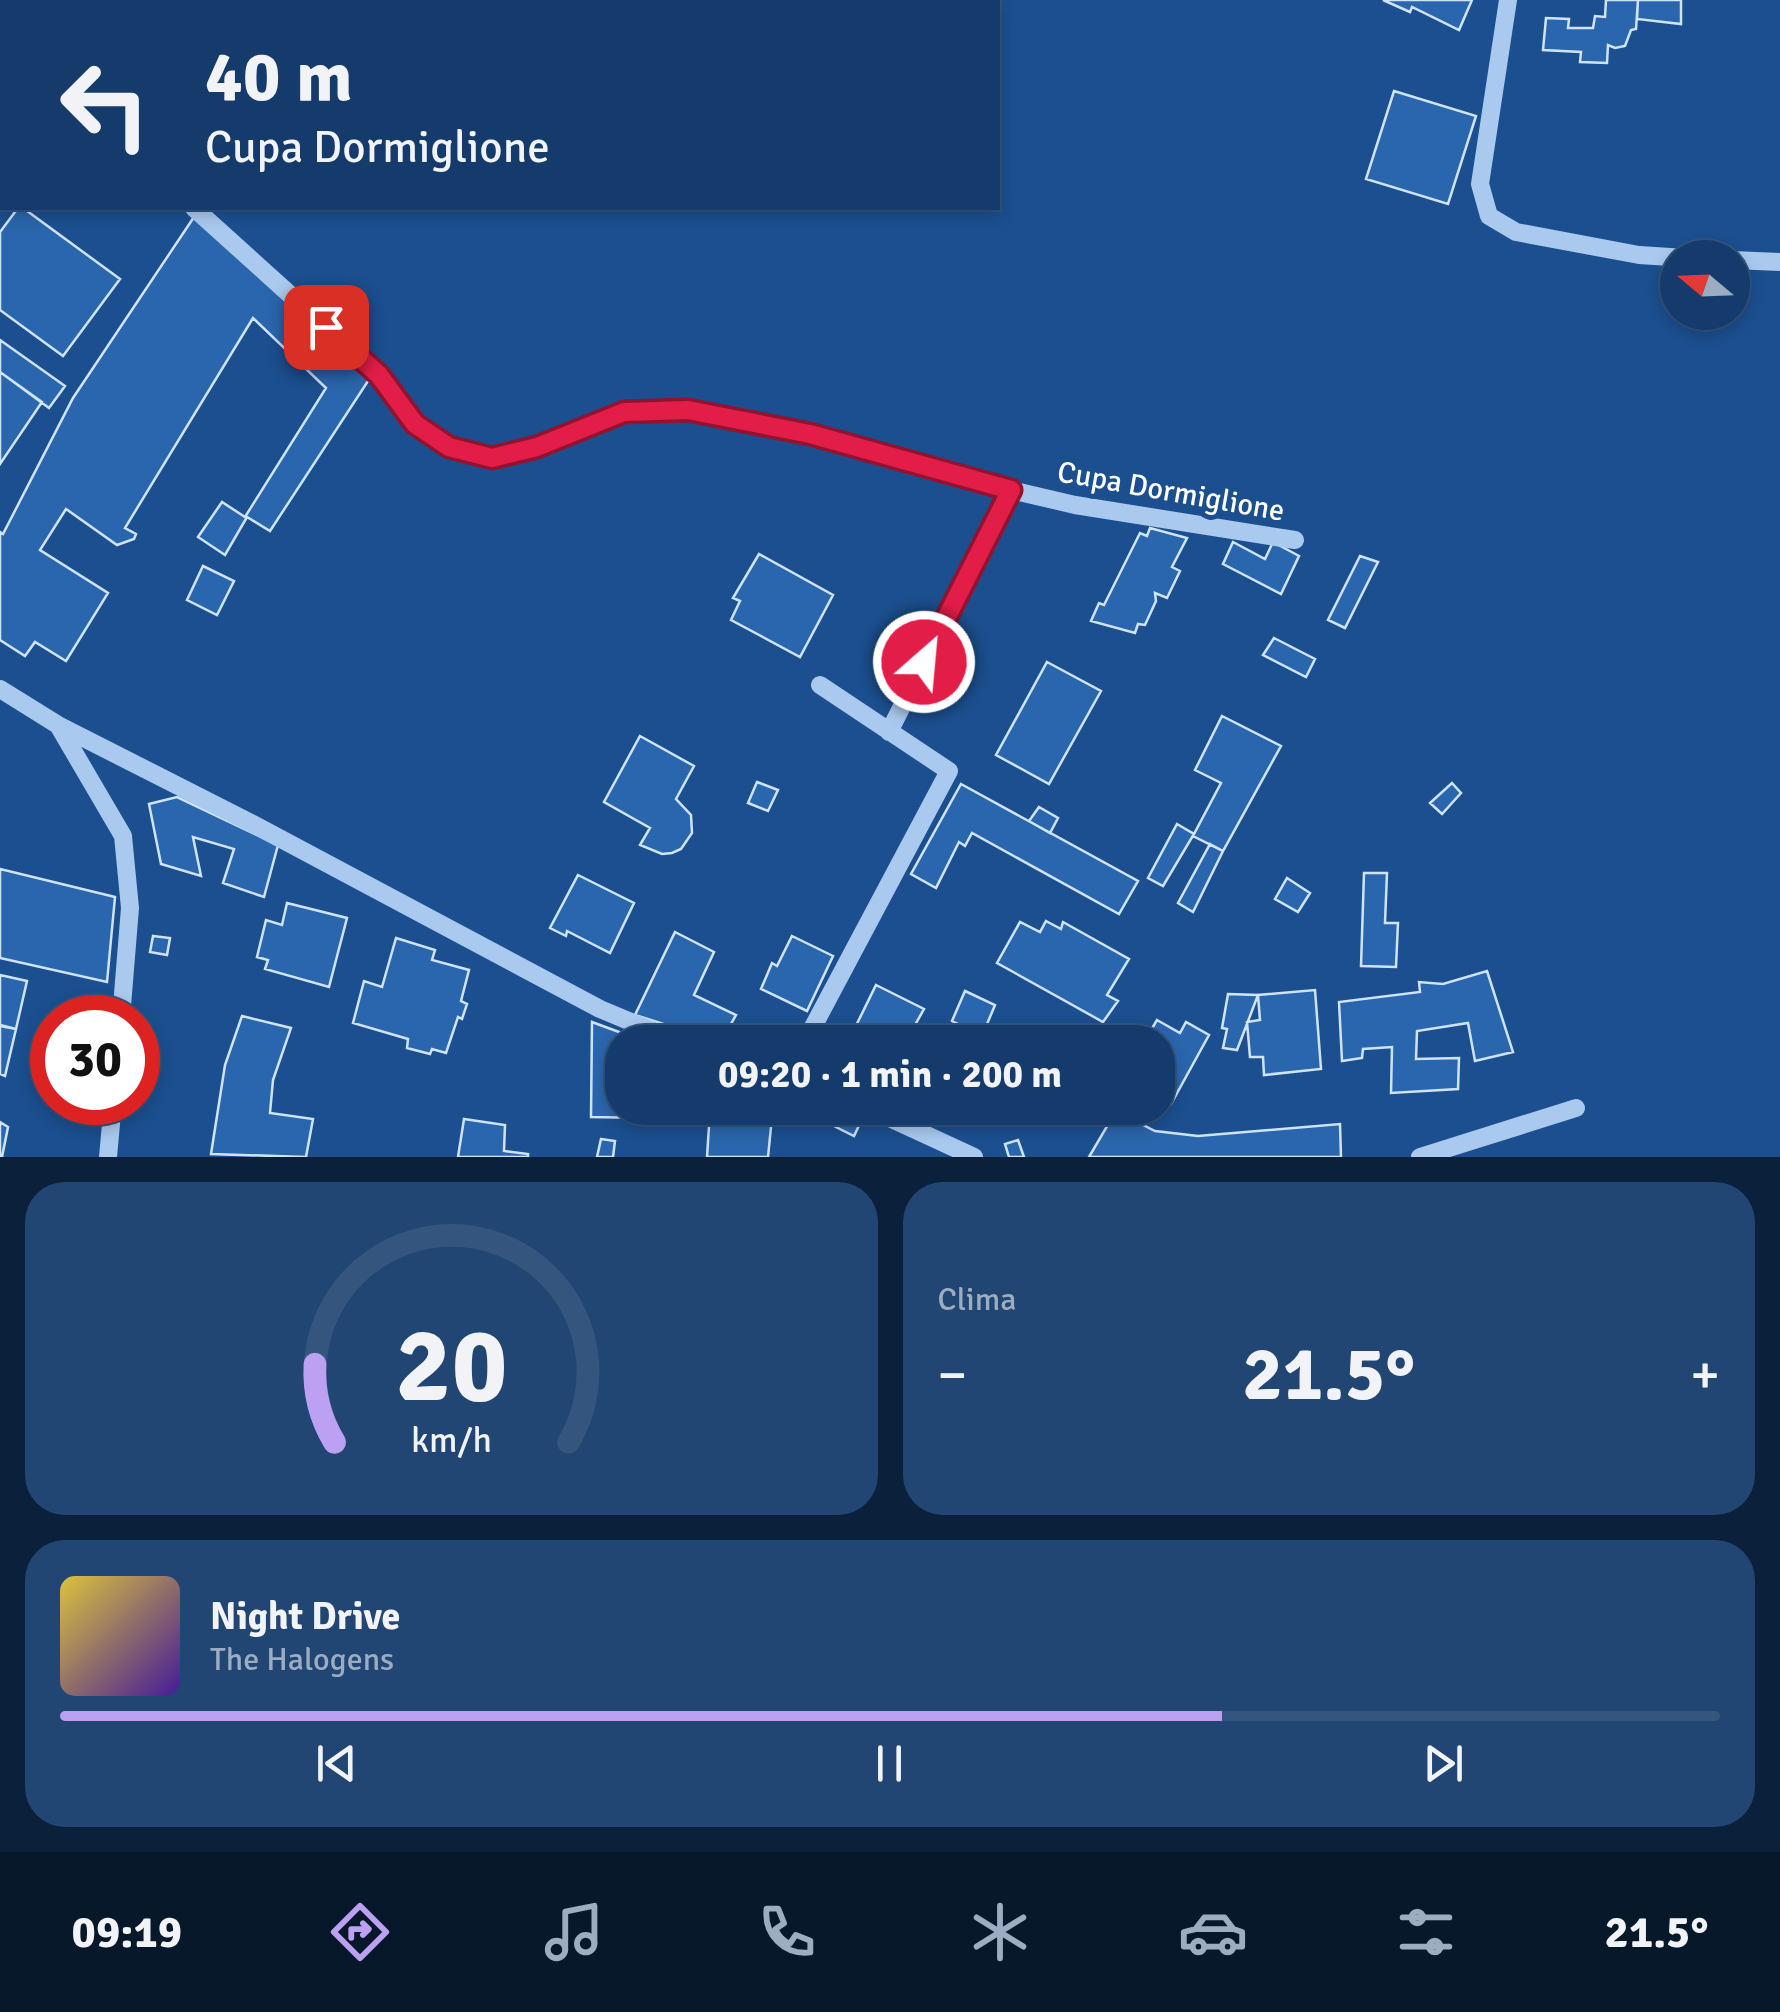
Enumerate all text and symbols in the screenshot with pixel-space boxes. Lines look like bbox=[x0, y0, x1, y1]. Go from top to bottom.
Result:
text: 40 m bbox=[205, 34, 353, 120]
icon: left bbox=[40, 40, 170, 170]
text: Cupa Dormiglione bbox=[205, 120, 550, 175]
north arrow bbox=[1660, 240, 1750, 330]
map controls bbox=[1660, 240, 1750, 330]
pin bbox=[284, 285, 369, 370]
icon: arrive bbox=[299, 300, 354, 355]
street label: Cupa Dormiglione bbox=[1055, 453, 1287, 530]
position arrow bbox=[872, 610, 976, 714]
speed limit sign: 30 bbox=[30, 995, 160, 1125]
text: 09:20 · 1 min · 200 m bbox=[718, 1051, 1062, 1098]
text: Clima bbox=[938, 1280, 1016, 1319]
text: 20 bbox=[395, 1302, 507, 1430]
text: 21.5° bbox=[1242, 1328, 1415, 1421]
text: − bbox=[938, 1341, 967, 1409]
text: + bbox=[1690, 1341, 1720, 1409]
text: km/h bbox=[411, 1418, 492, 1462]
text: Night Drive bbox=[210, 1593, 400, 1640]
text: The Halogens bbox=[210, 1640, 394, 1679]
icon: previous bbox=[309, 1736, 364, 1791]
icon: pause bbox=[862, 1736, 917, 1791]
icon: next bbox=[1416, 1736, 1471, 1791]
icon: directions bbox=[325, 1897, 395, 1967]
icon: music bbox=[539, 1897, 609, 1967]
icon: phone bbox=[752, 1897, 822, 1967]
icon: climate bbox=[965, 1897, 1035, 1967]
icon: car bbox=[1178, 1897, 1248, 1967]
icon: filters bbox=[1391, 1897, 1461, 1967]
text: 09:19 bbox=[72, 1905, 182, 1960]
text: 21.5° bbox=[1605, 1905, 1708, 1960]

